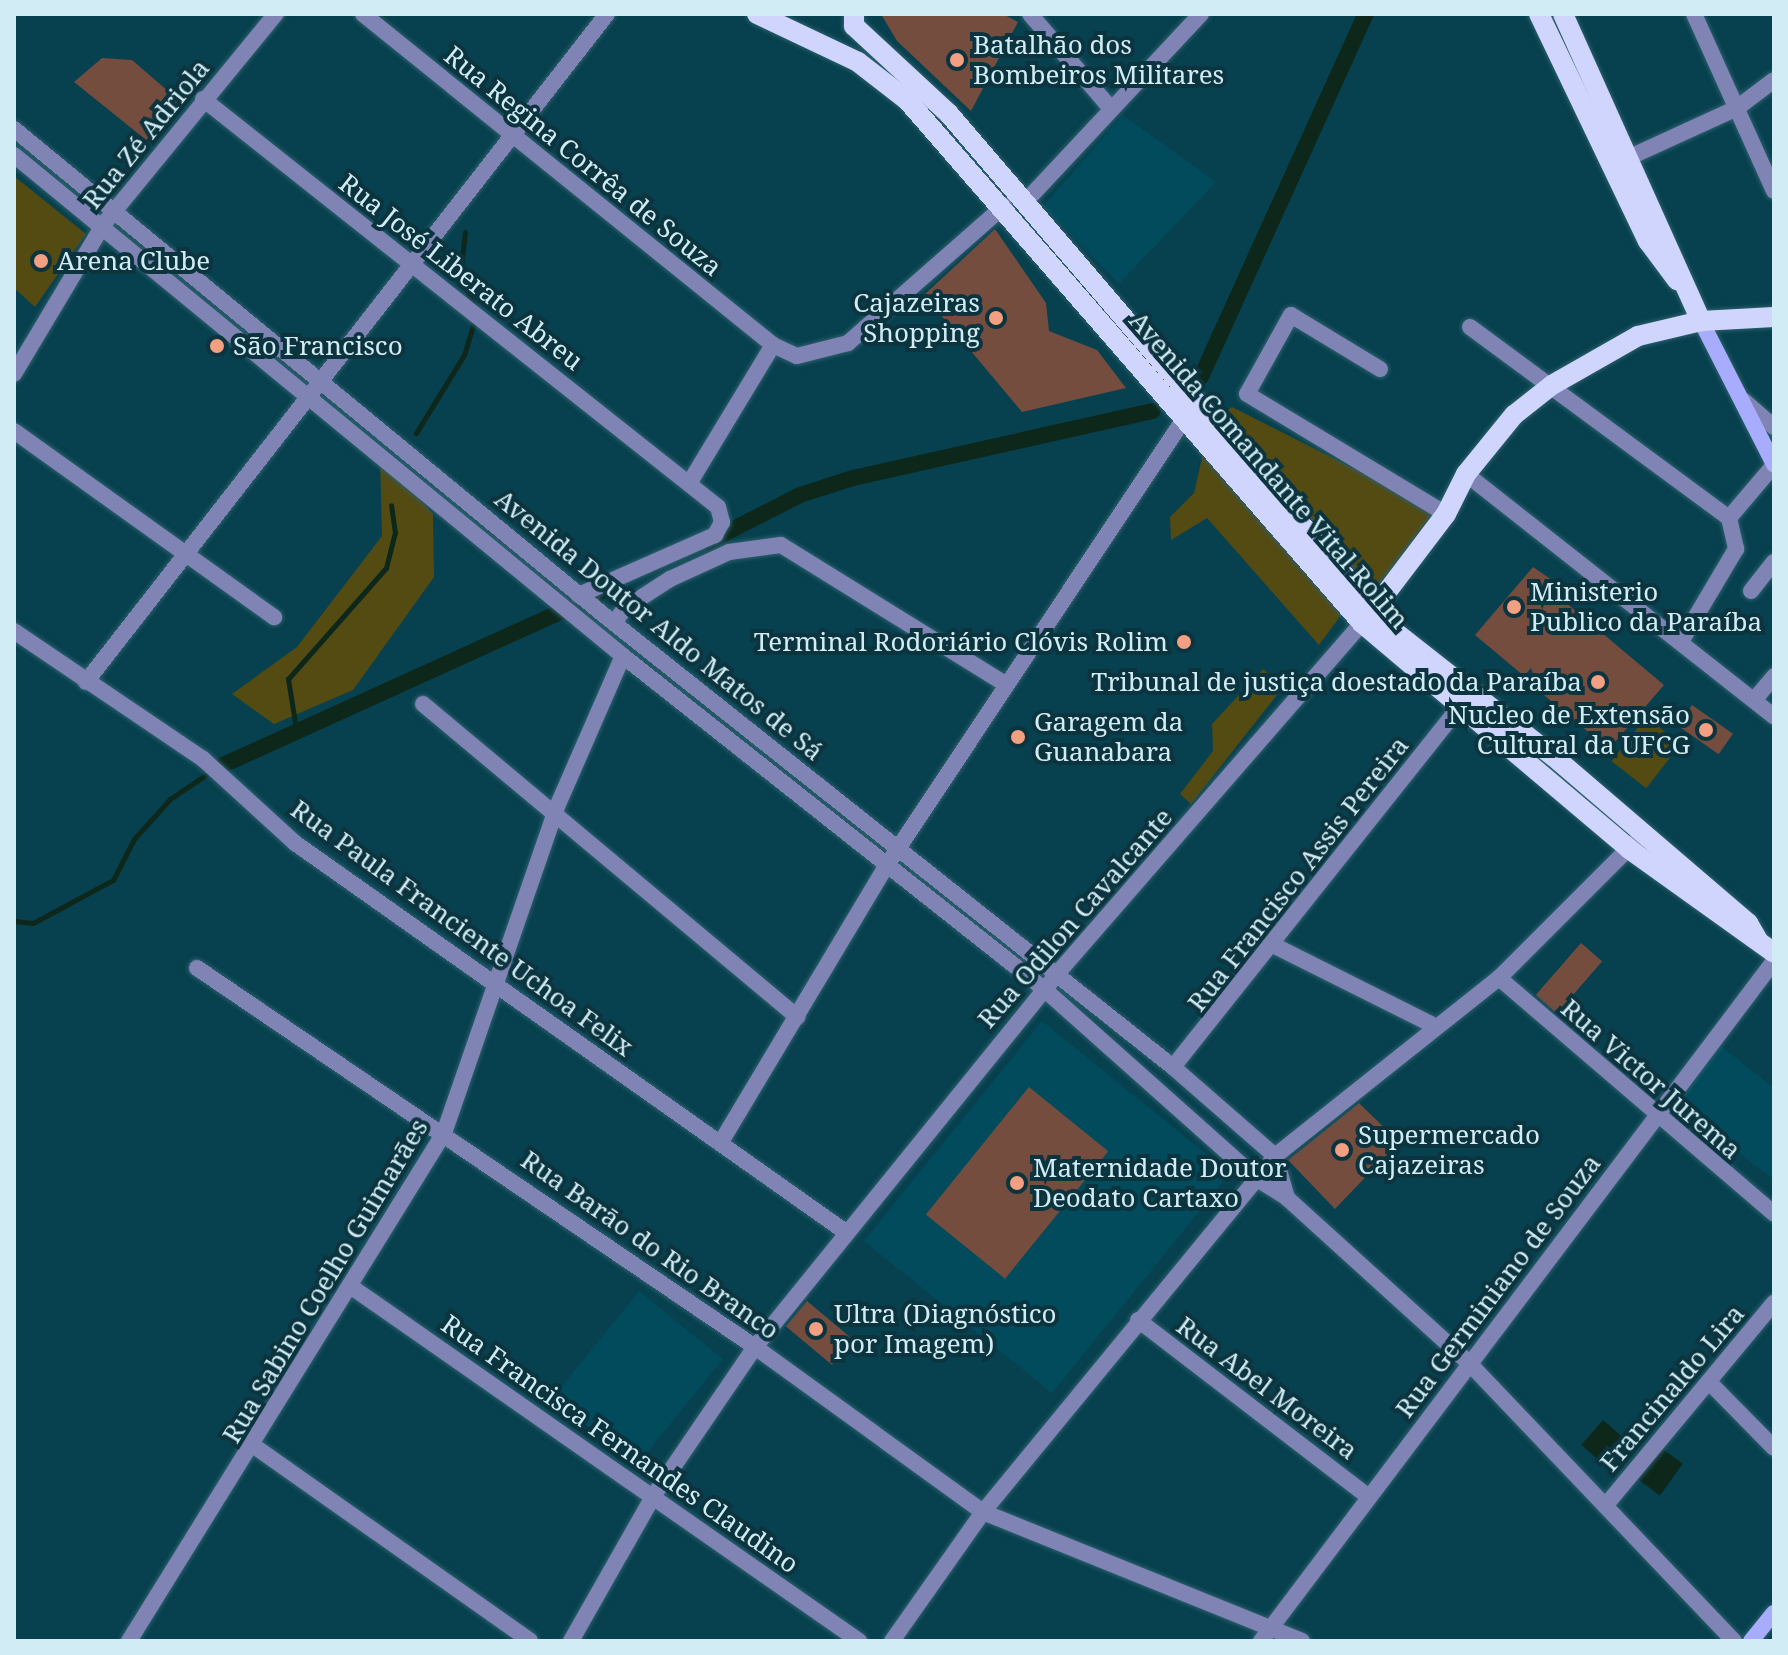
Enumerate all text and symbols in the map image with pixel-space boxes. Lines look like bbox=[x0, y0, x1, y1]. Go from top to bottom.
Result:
place label: Batalhão dos Bombeiros Militares bbox=[973, 29, 1224, 90]
street label: Rua Regina Corrêa de Souza bbox=[438, 40, 728, 282]
marker: Batalhão dos Bombeiros Militares bbox=[948, 51, 966, 69]
street label: Rua Zé Adriola bbox=[76, 53, 216, 215]
street label: Rua José Liberato Abreu bbox=[333, 167, 589, 377]
place label: Arena Clube bbox=[57, 245, 210, 277]
marker: Arena Clube bbox=[32, 252, 50, 270]
place label: Cajazeiras Shopping bbox=[853, 287, 980, 348]
street label: Avenida Comandante Vital Rolim bbox=[1123, 305, 1415, 635]
marker: Cajazeiras Shopping bbox=[987, 309, 1005, 327]
place label: São Francisco bbox=[233, 330, 403, 362]
marker: São Francisco bbox=[208, 337, 226, 355]
street label: Avenida Doutor Aldo Matos de Sá bbox=[489, 483, 829, 767]
place label: Ministerio Publico da Paraíba bbox=[1530, 576, 1762, 638]
marker: Ministerio Publico da Paraíba bbox=[1505, 598, 1523, 616]
place label: Terminal Rodoriário Clóvis Rolim bbox=[754, 626, 1168, 658]
marker: Terminal Rodoriário Clóvis Rolim bbox=[1175, 633, 1193, 651]
place label: Tribunal de justiça doestado da Paraíba bbox=[1091, 666, 1582, 698]
marker: Tribunal de justiça doestado da Paraíba bbox=[1589, 673, 1607, 691]
place label: Nucleo de Extensão Cultural da UFCG bbox=[1448, 699, 1690, 760]
place label: Garagem da Guanabara bbox=[1034, 706, 1183, 768]
marker: Nucleo de Extensão Cultural da UFCG bbox=[1697, 721, 1715, 739]
marker: Garagem da Guanabara bbox=[1009, 728, 1027, 746]
street label: Rua Francisco Assis Pereira bbox=[1181, 730, 1415, 1018]
street label: Rua Paula Franciente Uchoa Felix bbox=[285, 793, 639, 1063]
street label: Rua Odilon Cavalcante bbox=[971, 802, 1179, 1034]
street label: Rua Victor Jurema bbox=[1555, 992, 1747, 1166]
street label: Rua Sabino Coelho Guimarães bbox=[216, 1113, 434, 1449]
place label: Supermercado Cajazeiras bbox=[1358, 1119, 1540, 1180]
marker: Supermercado Cajazeiras bbox=[1333, 1141, 1351, 1159]
street label: Rua Barāo do Rio Branco bbox=[515, 1144, 785, 1346]
street label: Rua Germiniano de Souza bbox=[1389, 1148, 1607, 1424]
place label: Maternidade Doutor Deodato Cartaxo bbox=[1033, 1152, 1286, 1214]
marker: Maternidade Doutor Deodato Cartaxo bbox=[1008, 1174, 1026, 1192]
place label: Ultra (Diagnóstico por Imagem) bbox=[834, 1298, 1057, 1360]
street label: Francinaldo Lira bbox=[1593, 1298, 1751, 1478]
street label: Rua Francisca Fernandes Claudino bbox=[435, 1308, 805, 1580]
street label: Rua Abel Moreira bbox=[1170, 1310, 1364, 1466]
marker: Ultra (Diagnóstico por Imagem) bbox=[805, 1318, 827, 1340]

